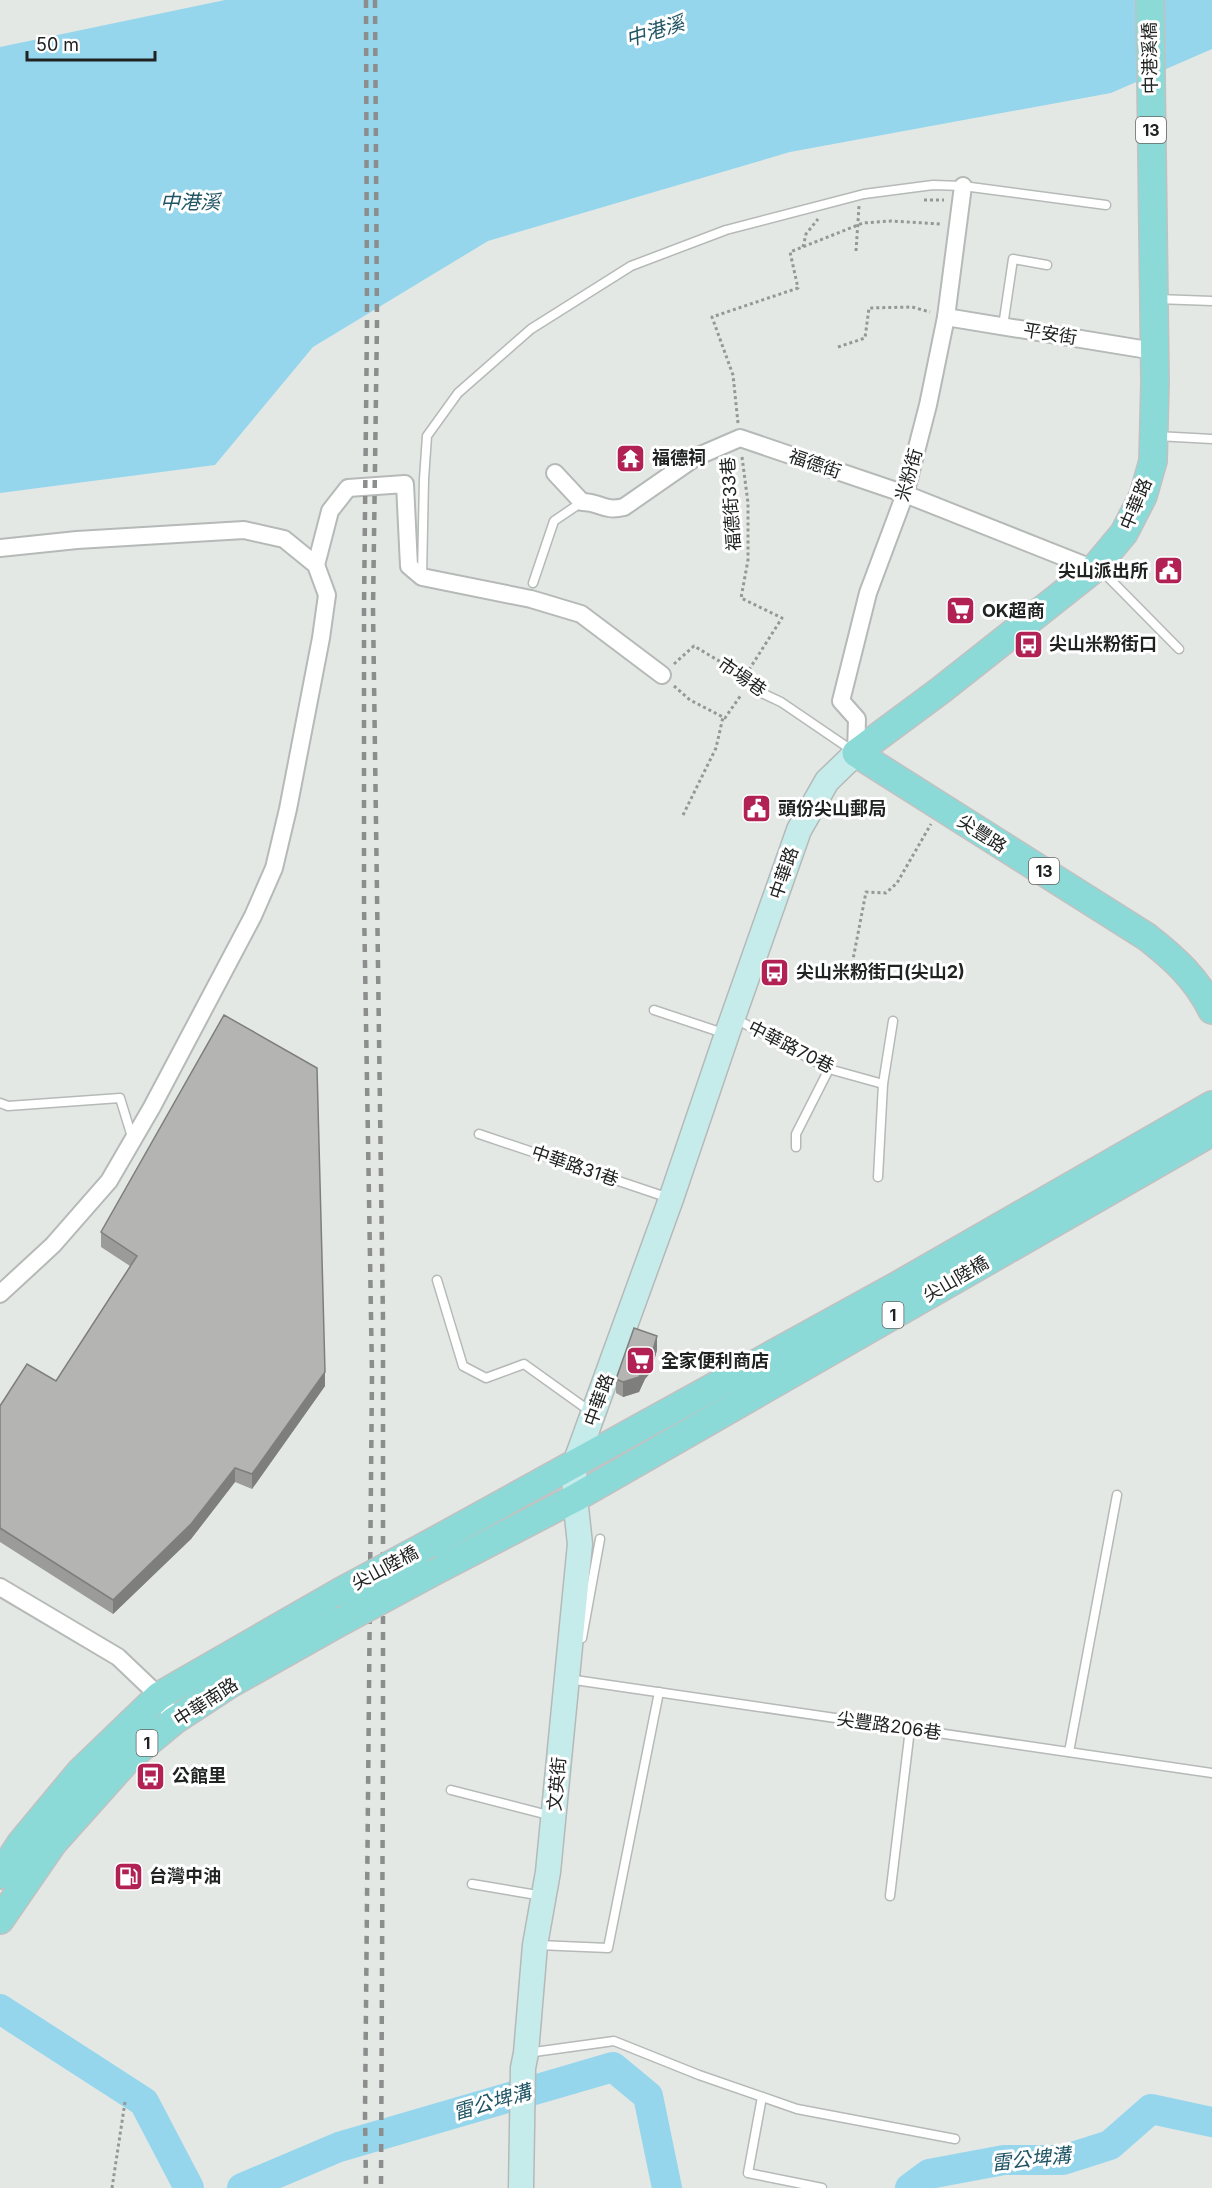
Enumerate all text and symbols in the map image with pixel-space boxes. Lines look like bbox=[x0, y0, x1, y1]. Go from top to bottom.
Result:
water label: 中港溪 bbox=[623, 10, 690, 51]
street label: 中港溪橋 bbox=[1138, 22, 1161, 94]
scale bar bbox=[27, 24, 154, 62]
text: 50 m bbox=[36, 34, 79, 55]
road number: 13 bbox=[1136, 117, 1166, 143]
water label: 中港溪 bbox=[160, 190, 223, 214]
street label: 平安街 bbox=[1022, 319, 1078, 348]
temple icon: 福德祠 bbox=[615, 442, 647, 474]
street label: 福德街 bbox=[786, 445, 844, 482]
street label: 米粉街 bbox=[891, 446, 926, 504]
place label: 福德祠 bbox=[652, 447, 706, 468]
street label: 福德街33巷 bbox=[717, 456, 744, 552]
street label: 中華路 bbox=[1115, 475, 1156, 533]
public building icon: 尖山派出所 bbox=[1153, 555, 1185, 587]
place label: 尖山派出所 bbox=[1058, 560, 1148, 581]
supermarket icon: OK超商 bbox=[945, 595, 977, 627]
place label: OK超商 bbox=[982, 600, 1045, 621]
bus stop icon: 尖山米粉街口 bbox=[1012, 628, 1044, 660]
place label: 尖山米粉街口 bbox=[1049, 633, 1157, 654]
street label: 市場巷 bbox=[714, 653, 770, 701]
public building icon: 頭份尖山郵局 bbox=[741, 793, 773, 825]
place label: 頭份尖山郵局 bbox=[778, 798, 886, 819]
street label: 尖豐路 bbox=[954, 810, 1011, 857]
street label: 中華路 bbox=[765, 844, 802, 902]
road number: 13 bbox=[1029, 858, 1059, 884]
bus stop icon: 尖山米粉街口(尖山2) bbox=[759, 956, 791, 988]
place label: 尖山米粉街口(尖山2) bbox=[796, 961, 965, 982]
street label: 中華路70巷 bbox=[745, 1016, 838, 1077]
street label: 中華路31巷 bbox=[529, 1141, 621, 1190]
street label: 尖山陸橋 bbox=[919, 1251, 992, 1306]
road number: 1 bbox=[882, 1302, 904, 1328]
supermarket icon: 全家便利商店 bbox=[624, 1345, 656, 1377]
place label: 全家便利商店 bbox=[661, 1350, 769, 1371]
street label: 中華路 bbox=[579, 1371, 618, 1429]
street label: 尖山陸橋 bbox=[348, 1541, 421, 1594]
street label: 中華南路 bbox=[170, 1673, 242, 1730]
street label: 尖豐路206巷 bbox=[835, 1708, 943, 1743]
road number: 1 bbox=[136, 1730, 158, 1756]
street label: 文英街 bbox=[544, 1756, 569, 1812]
bus stop icon: 公館里 bbox=[135, 1760, 167, 1792]
place label: 公館里 bbox=[172, 1765, 226, 1786]
fuel station icon: 台灣中油 bbox=[112, 1860, 144, 1892]
place label: 台灣中油 bbox=[149, 1865, 221, 1886]
water label: 雷公埤溝 bbox=[450, 2079, 537, 2125]
water label: 雷公埤溝 bbox=[990, 2143, 1075, 2175]

